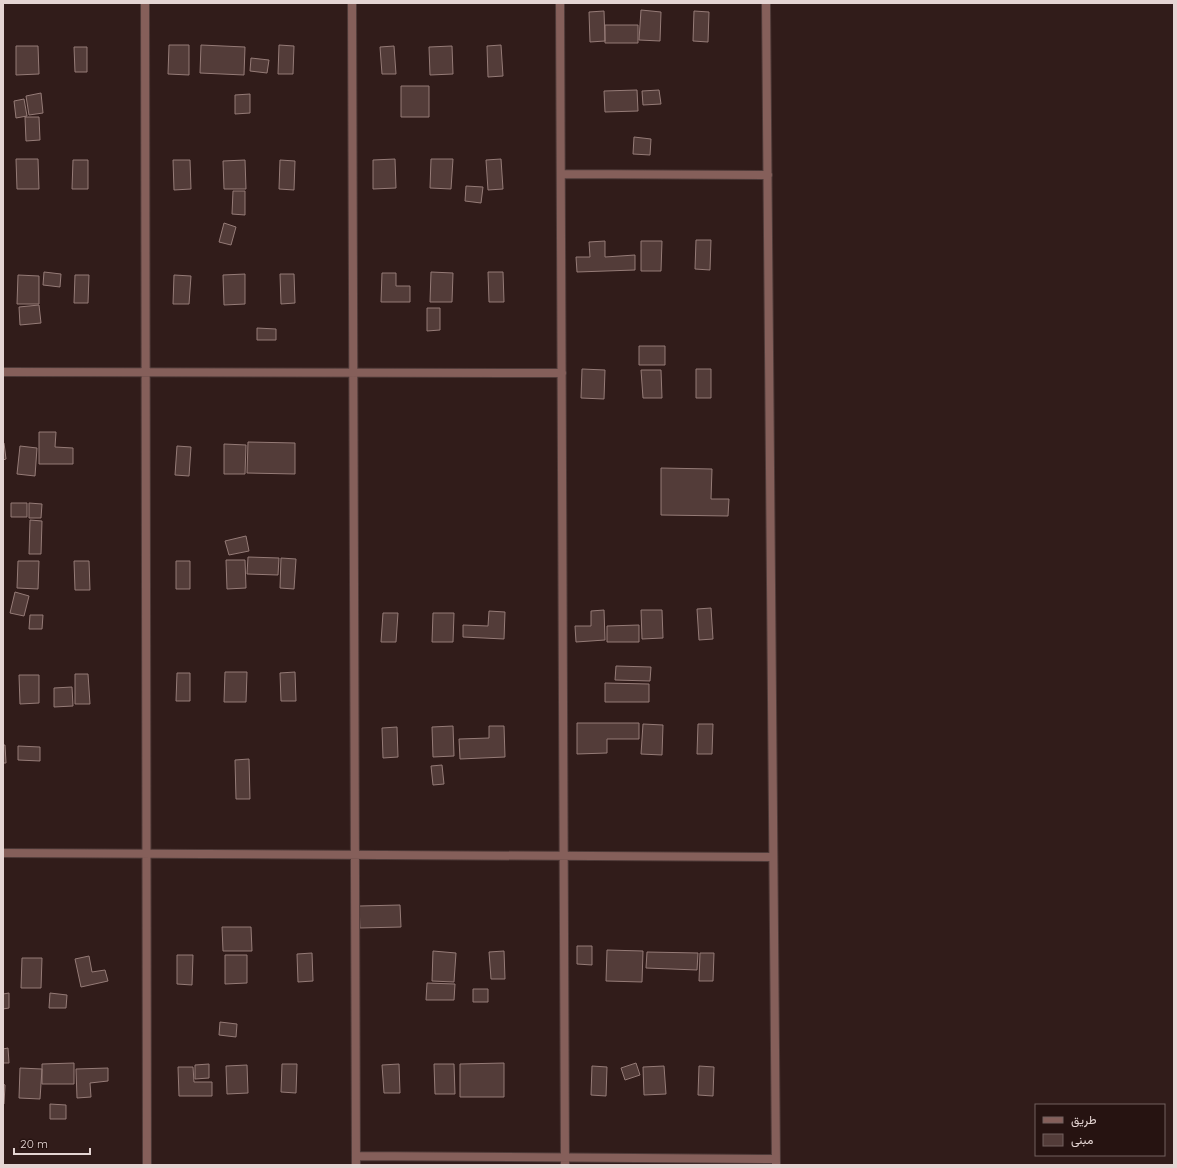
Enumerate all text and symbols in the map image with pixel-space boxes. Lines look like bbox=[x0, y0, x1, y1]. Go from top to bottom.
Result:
legend bbox=[1035, 1104, 1165, 1156]
text: طريق bbox=[1071, 1112, 1097, 1128]
scale bar bbox=[14, 1130, 90, 1156]
text: مبنى bbox=[1071, 1132, 1093, 1148]
text: 20 m bbox=[20, 1136, 48, 1151]

